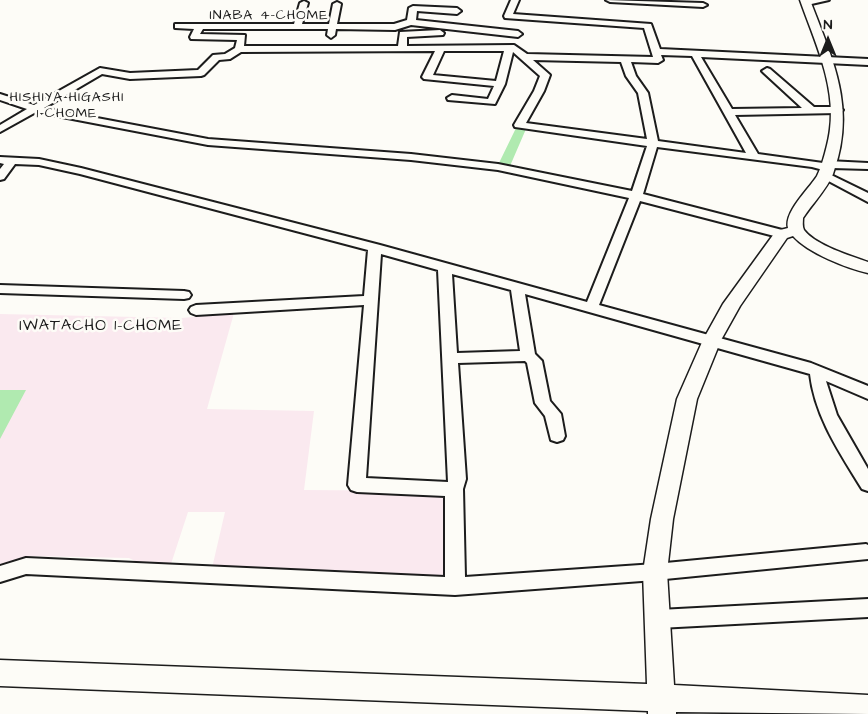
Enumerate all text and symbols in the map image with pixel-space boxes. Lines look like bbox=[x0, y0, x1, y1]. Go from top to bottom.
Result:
district label: INABA 4-CHOME bbox=[208, 8, 330, 24]
north arrow bbox=[803, 15, 853, 65]
text: N bbox=[824, 15, 832, 35]
district label: HISHIYA-HIGASHI 1-CHOME bbox=[8, 90, 126, 122]
district label: IWATACHO 1-CHOME bbox=[17, 317, 185, 337]

